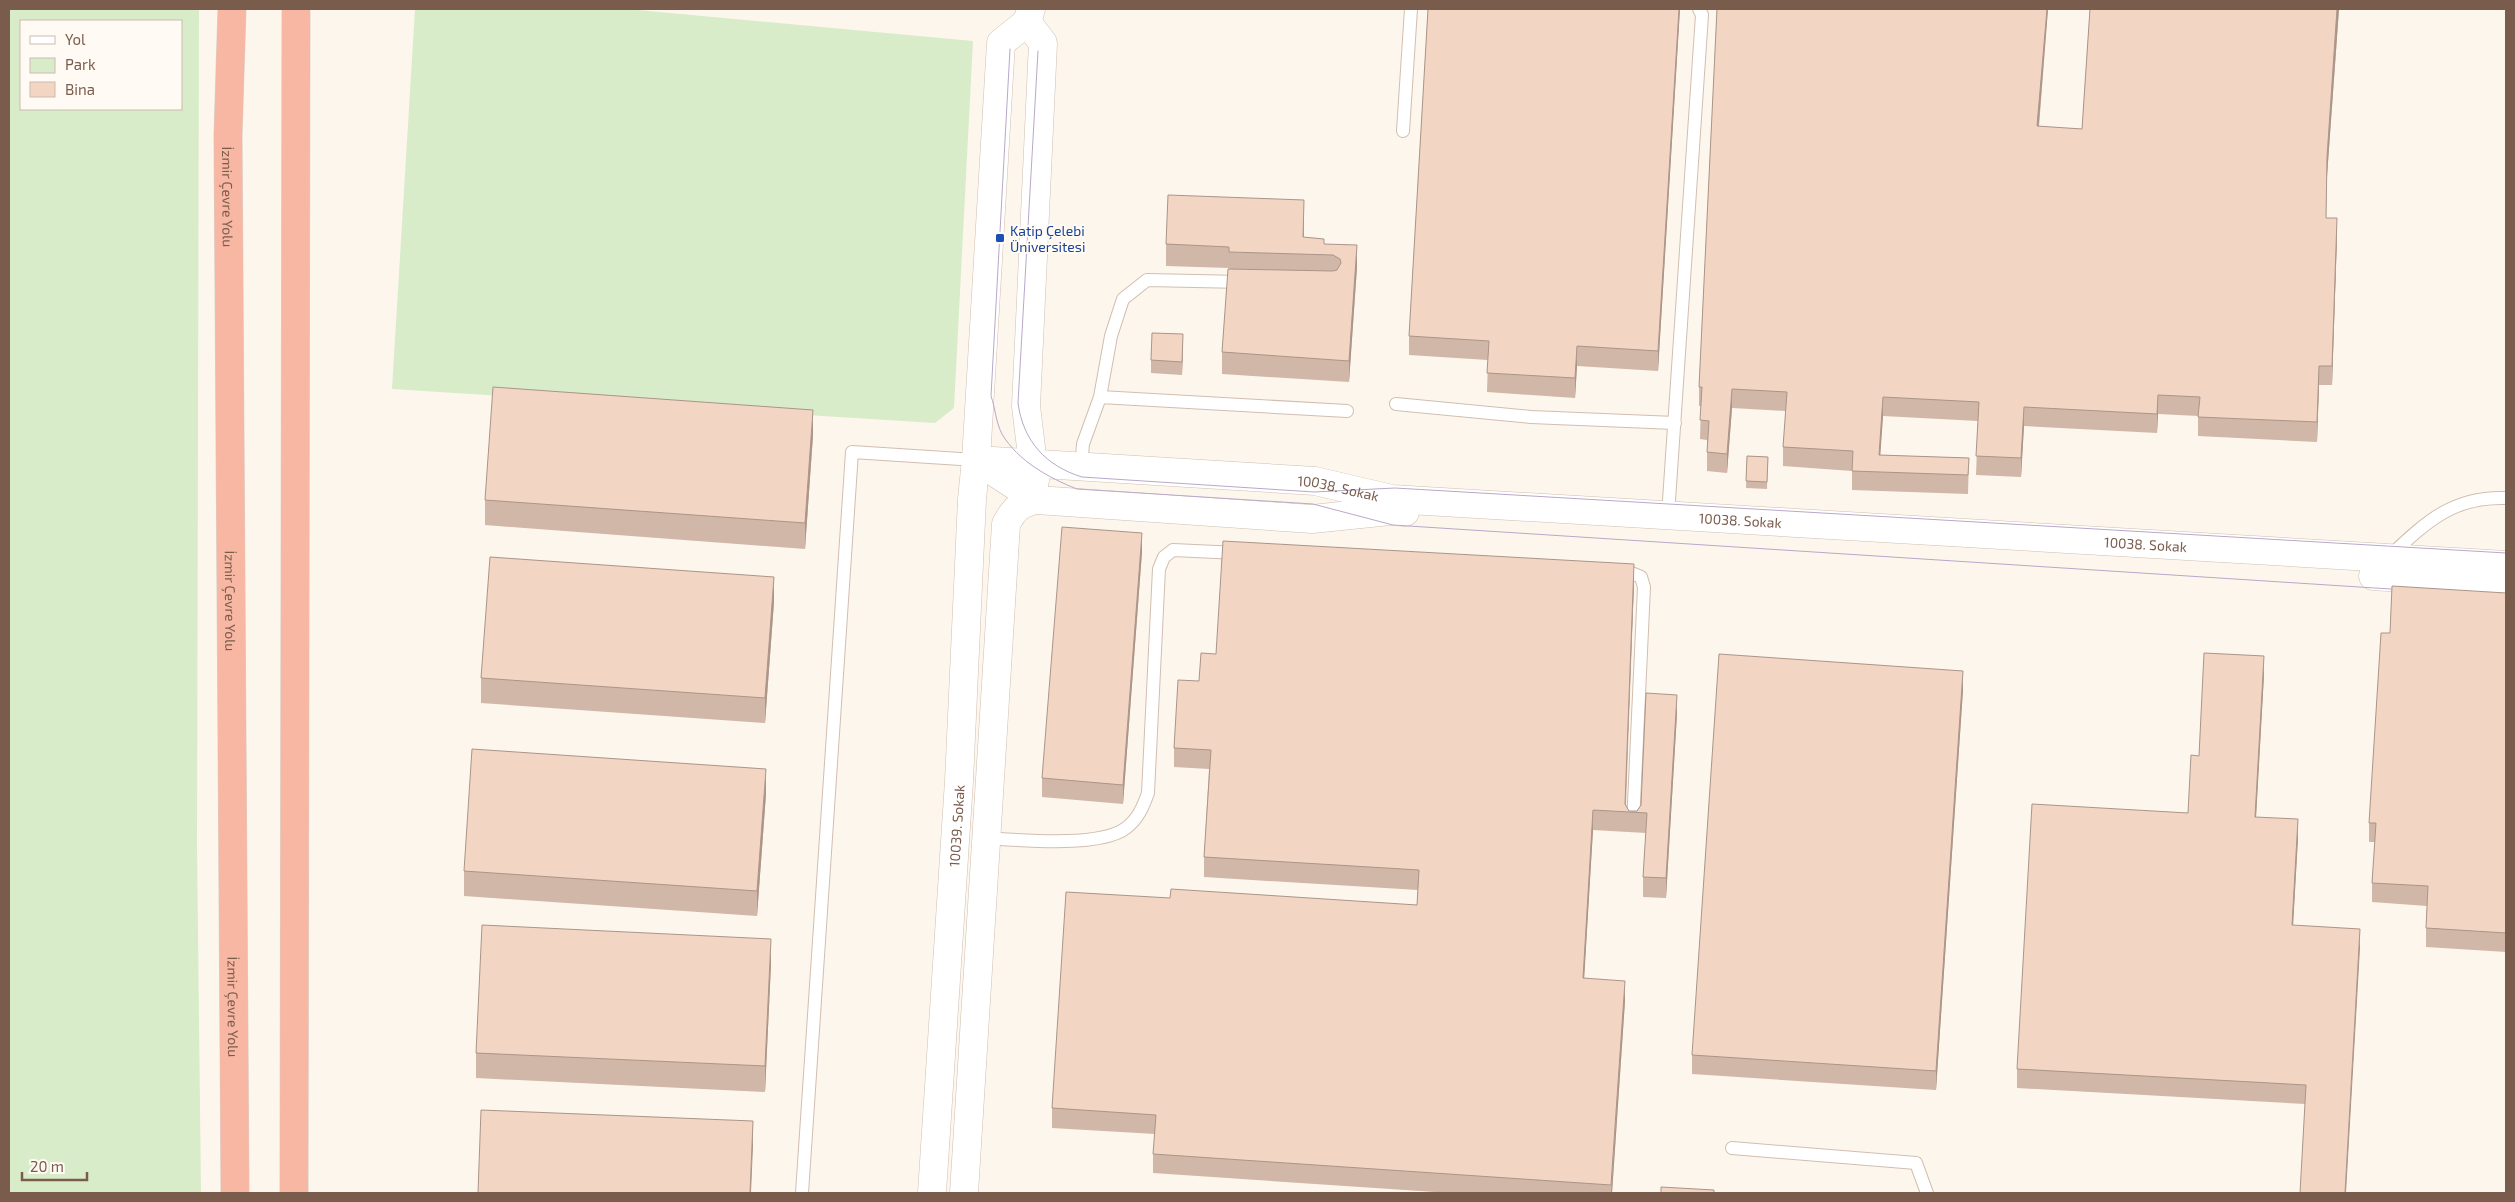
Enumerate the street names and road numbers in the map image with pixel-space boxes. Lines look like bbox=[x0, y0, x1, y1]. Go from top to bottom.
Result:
street label: İzmir Çevre Yolu bbox=[219, 146, 237, 247]
street label: 10038. Sokak bbox=[1297, 471, 1381, 504]
street label: 10038. Sokak bbox=[1698, 509, 1782, 531]
street label: 10038. Sokak bbox=[2104, 533, 2187, 555]
street label: İzmir Çevre Yolu bbox=[221, 550, 240, 651]
street label: 10039. Sokak bbox=[945, 784, 967, 867]
street label: İzmir Çevre Yolu bbox=[224, 956, 243, 1057]

